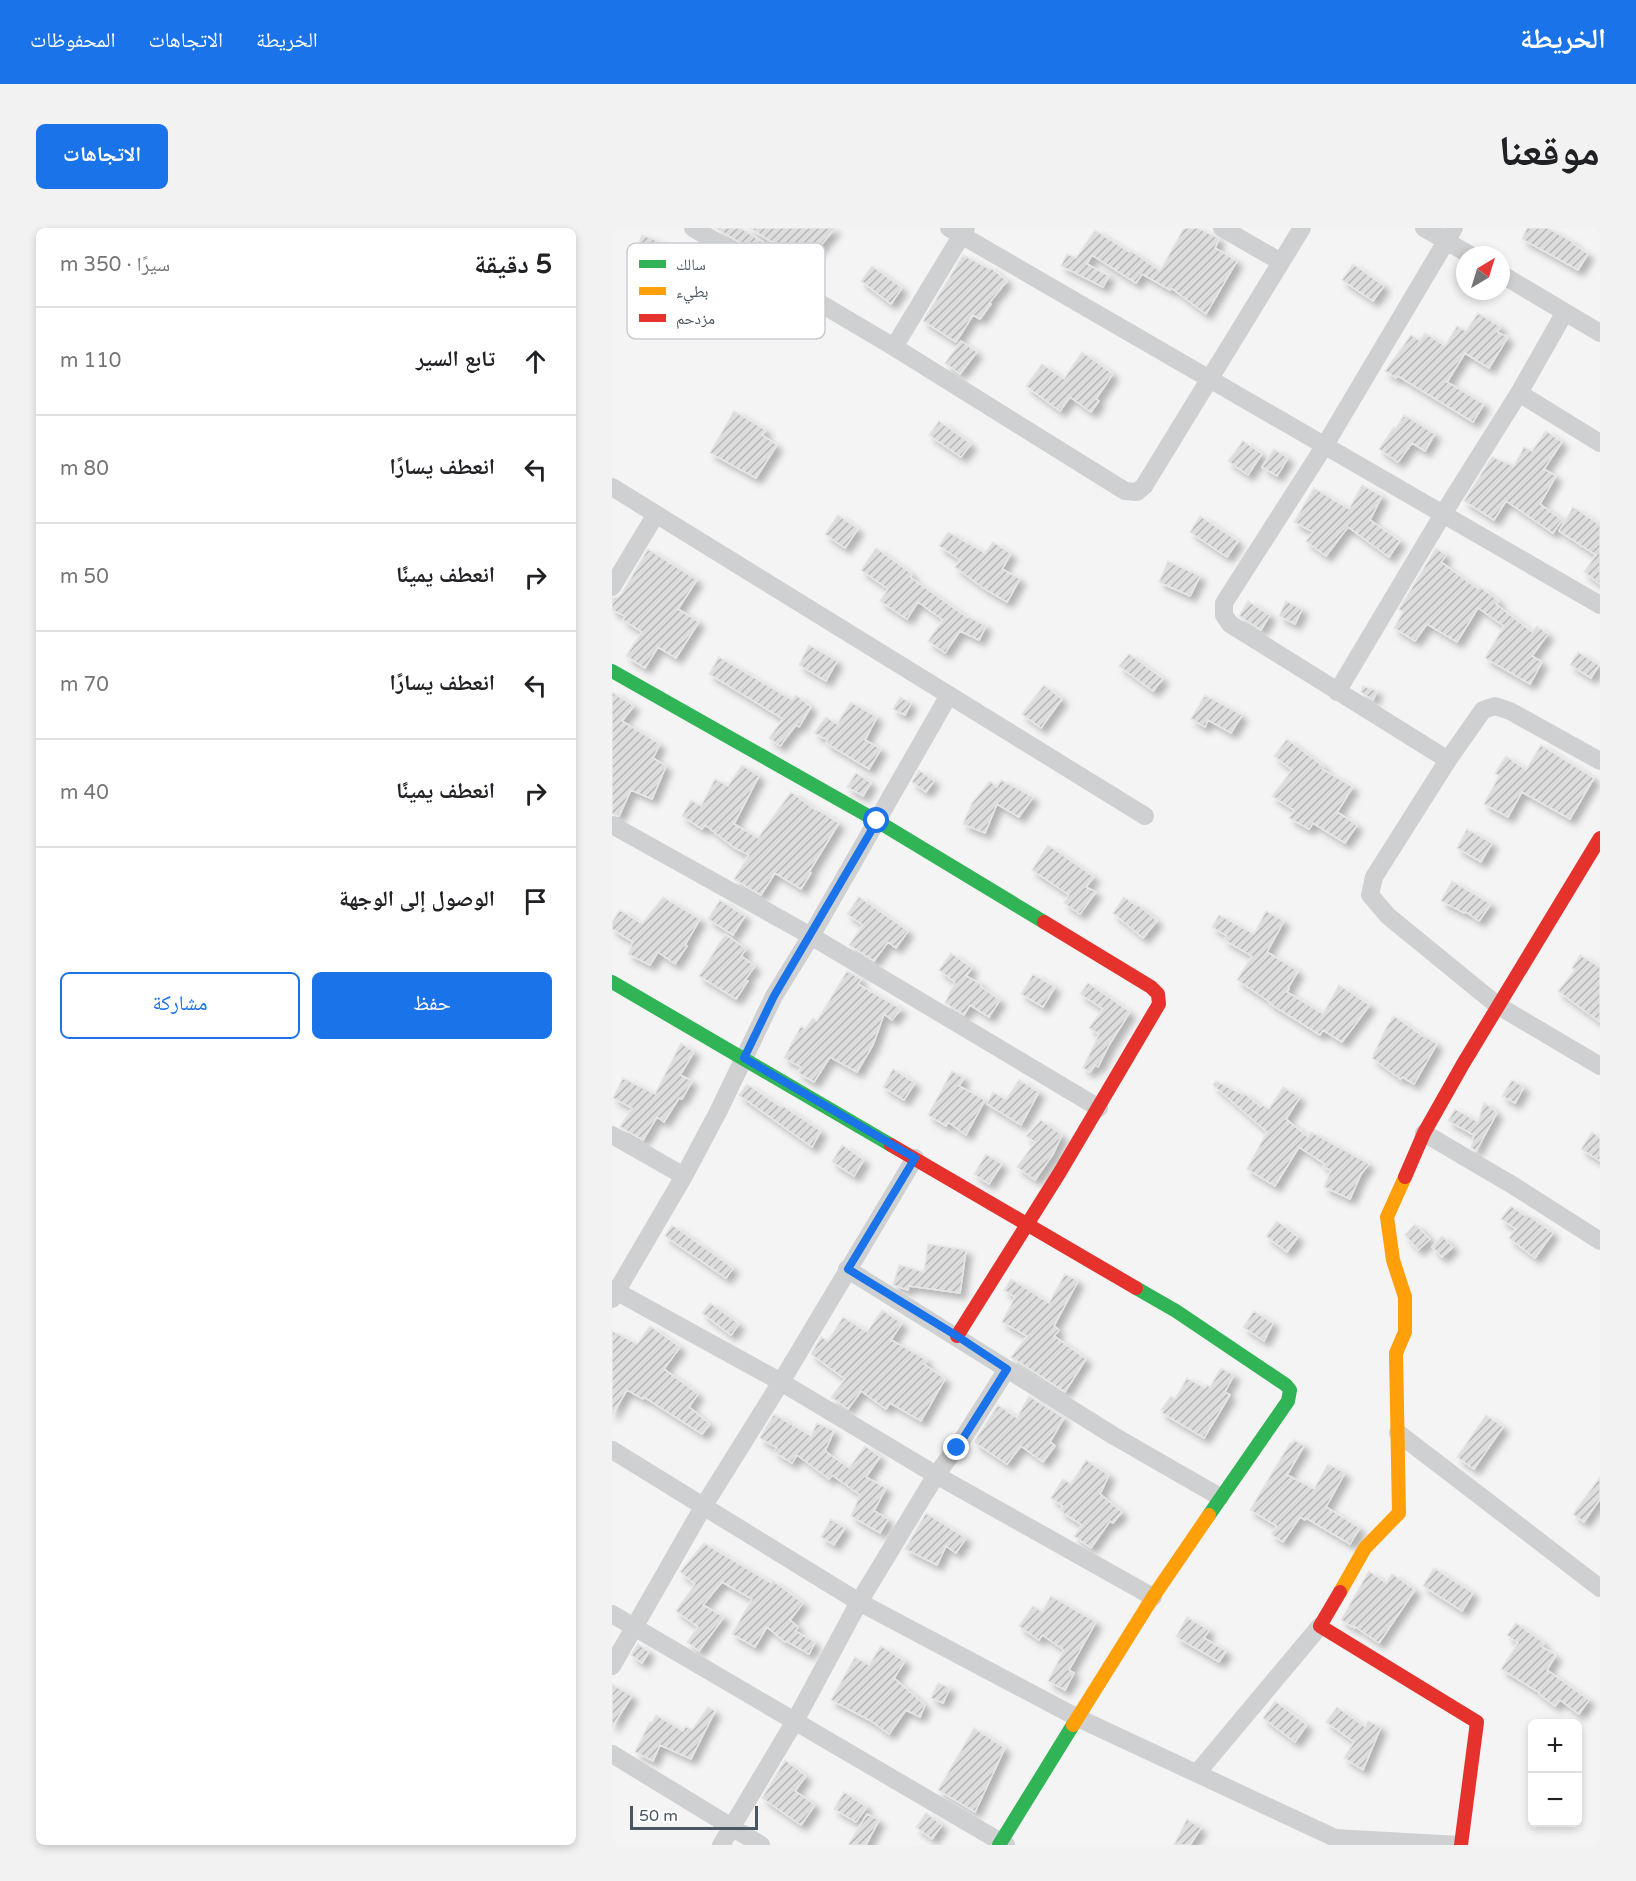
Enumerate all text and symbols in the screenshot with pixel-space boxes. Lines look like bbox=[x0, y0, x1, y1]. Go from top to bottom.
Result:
text: الخريطة bbox=[1520, 22, 1606, 56]
text: المحفوظات bbox=[30, 28, 115, 53]
text: الاتجاهات bbox=[148, 28, 223, 53]
text: الخريطة bbox=[256, 28, 318, 53]
button: الاتجاهات bbox=[36, 124, 168, 189]
text: موقعنا bbox=[1499, 126, 1600, 177]
legend bbox=[627, 243, 825, 339]
north arrow bbox=[1456, 246, 1510, 300]
text: 5 دقيقة bbox=[474, 249, 552, 280]
text: سيرًا · 350 m bbox=[60, 253, 170, 277]
text: سالك bbox=[676, 255, 706, 275]
text: بطيء bbox=[676, 282, 708, 304]
text: مزدحم bbox=[676, 309, 715, 329]
icon: ahead bbox=[519, 345, 552, 378]
text: تابع السير bbox=[416, 346, 495, 372]
text: 110 m bbox=[60, 349, 121, 373]
icon: left bbox=[519, 453, 552, 486]
text: انعطف يسارًا bbox=[390, 454, 495, 480]
text: 80 m bbox=[60, 457, 109, 481]
icon: right bbox=[519, 561, 552, 594]
text: انعطف يمينًا bbox=[396, 562, 495, 588]
text: 50 m bbox=[60, 565, 109, 589]
icon: left bbox=[519, 669, 552, 702]
text: انعطف يسارًا bbox=[390, 670, 495, 696]
text: 70 m bbox=[60, 673, 109, 697]
icon: right bbox=[519, 777, 552, 810]
text: انعطف يمينًا bbox=[396, 778, 495, 804]
text: 40 m bbox=[60, 781, 109, 805]
route start bbox=[863, 807, 889, 833]
icon: arrive bbox=[519, 885, 552, 918]
text: الوصول إلى الوجهة bbox=[339, 886, 495, 912]
button: مشاركة bbox=[60, 972, 300, 1039]
button: حفظ bbox=[312, 972, 552, 1039]
route end bbox=[943, 1434, 969, 1460]
map controls bbox=[1528, 1719, 1582, 1827]
button: + bbox=[1528, 1719, 1582, 1773]
button: − bbox=[1528, 1773, 1582, 1827]
scale bar bbox=[630, 1803, 758, 1830]
text: 50 m bbox=[639, 1806, 678, 1826]

